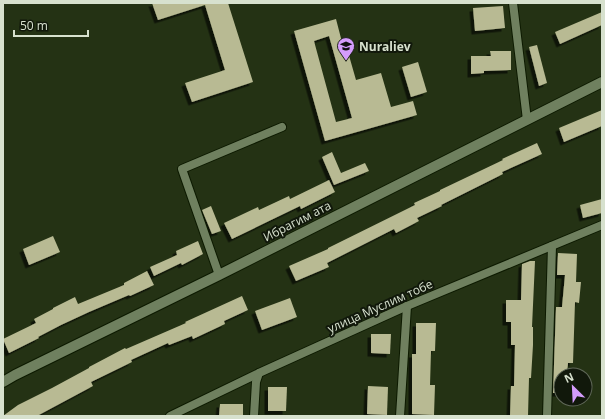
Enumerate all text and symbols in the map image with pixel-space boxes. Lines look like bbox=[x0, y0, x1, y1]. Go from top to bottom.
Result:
scale bar bbox=[14, 12, 88, 38]
text: 50 m bbox=[20, 17, 48, 34]
school or university icon: Nuraliev bbox=[336, 36, 356, 61]
place label: Nuraliev bbox=[359, 38, 411, 55]
street label: Ибрагим ата bbox=[260, 197, 334, 245]
street label: улица Муслим тобе bbox=[325, 275, 436, 337]
north arrow bbox=[553, 367, 593, 407]
text: N bbox=[562, 369, 576, 386]

